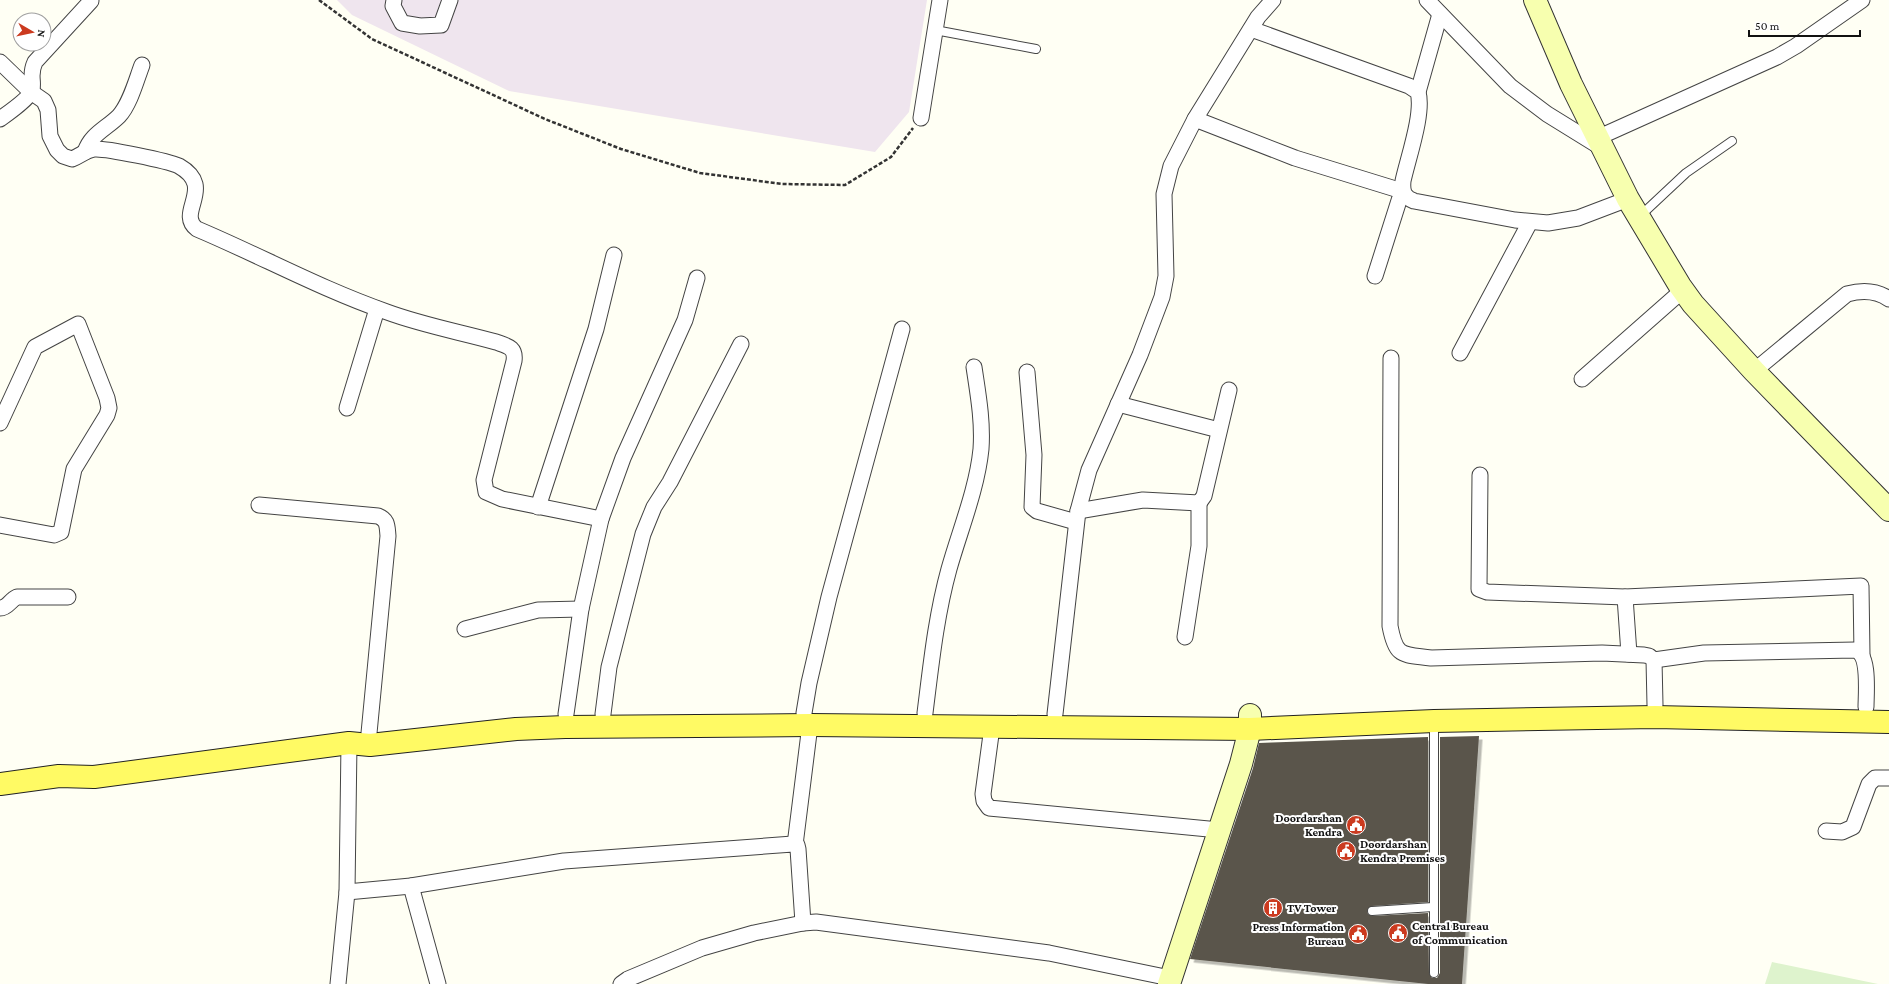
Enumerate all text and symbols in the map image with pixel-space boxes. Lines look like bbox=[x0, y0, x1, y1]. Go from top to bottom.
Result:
north arrow bbox=[12, 12, 52, 52]
scale bar bbox=[1749, 12, 1860, 38]
text: 50 m bbox=[1755, 19, 1780, 33]
text: N bbox=[35, 29, 48, 39]
place label: Doordarshan Kendra bbox=[1275, 811, 1342, 839]
public building icon: Doordarshan Kendra bbox=[1345, 814, 1367, 836]
place label: Doordarshan Kendra Premises bbox=[1360, 837, 1445, 865]
public building icon: Doordarshan Kendra Premises bbox=[1335, 840, 1357, 862]
building icon: TV Tower bbox=[1262, 897, 1284, 919]
place label: TV Tower bbox=[1287, 901, 1336, 915]
place label: Central Bureau of Communication bbox=[1412, 919, 1508, 947]
place label: Press Information Bureau bbox=[1252, 920, 1344, 948]
public building icon: Central Bureau of Communication bbox=[1387, 922, 1409, 944]
public building icon: Press Information Bureau bbox=[1347, 923, 1369, 945]

